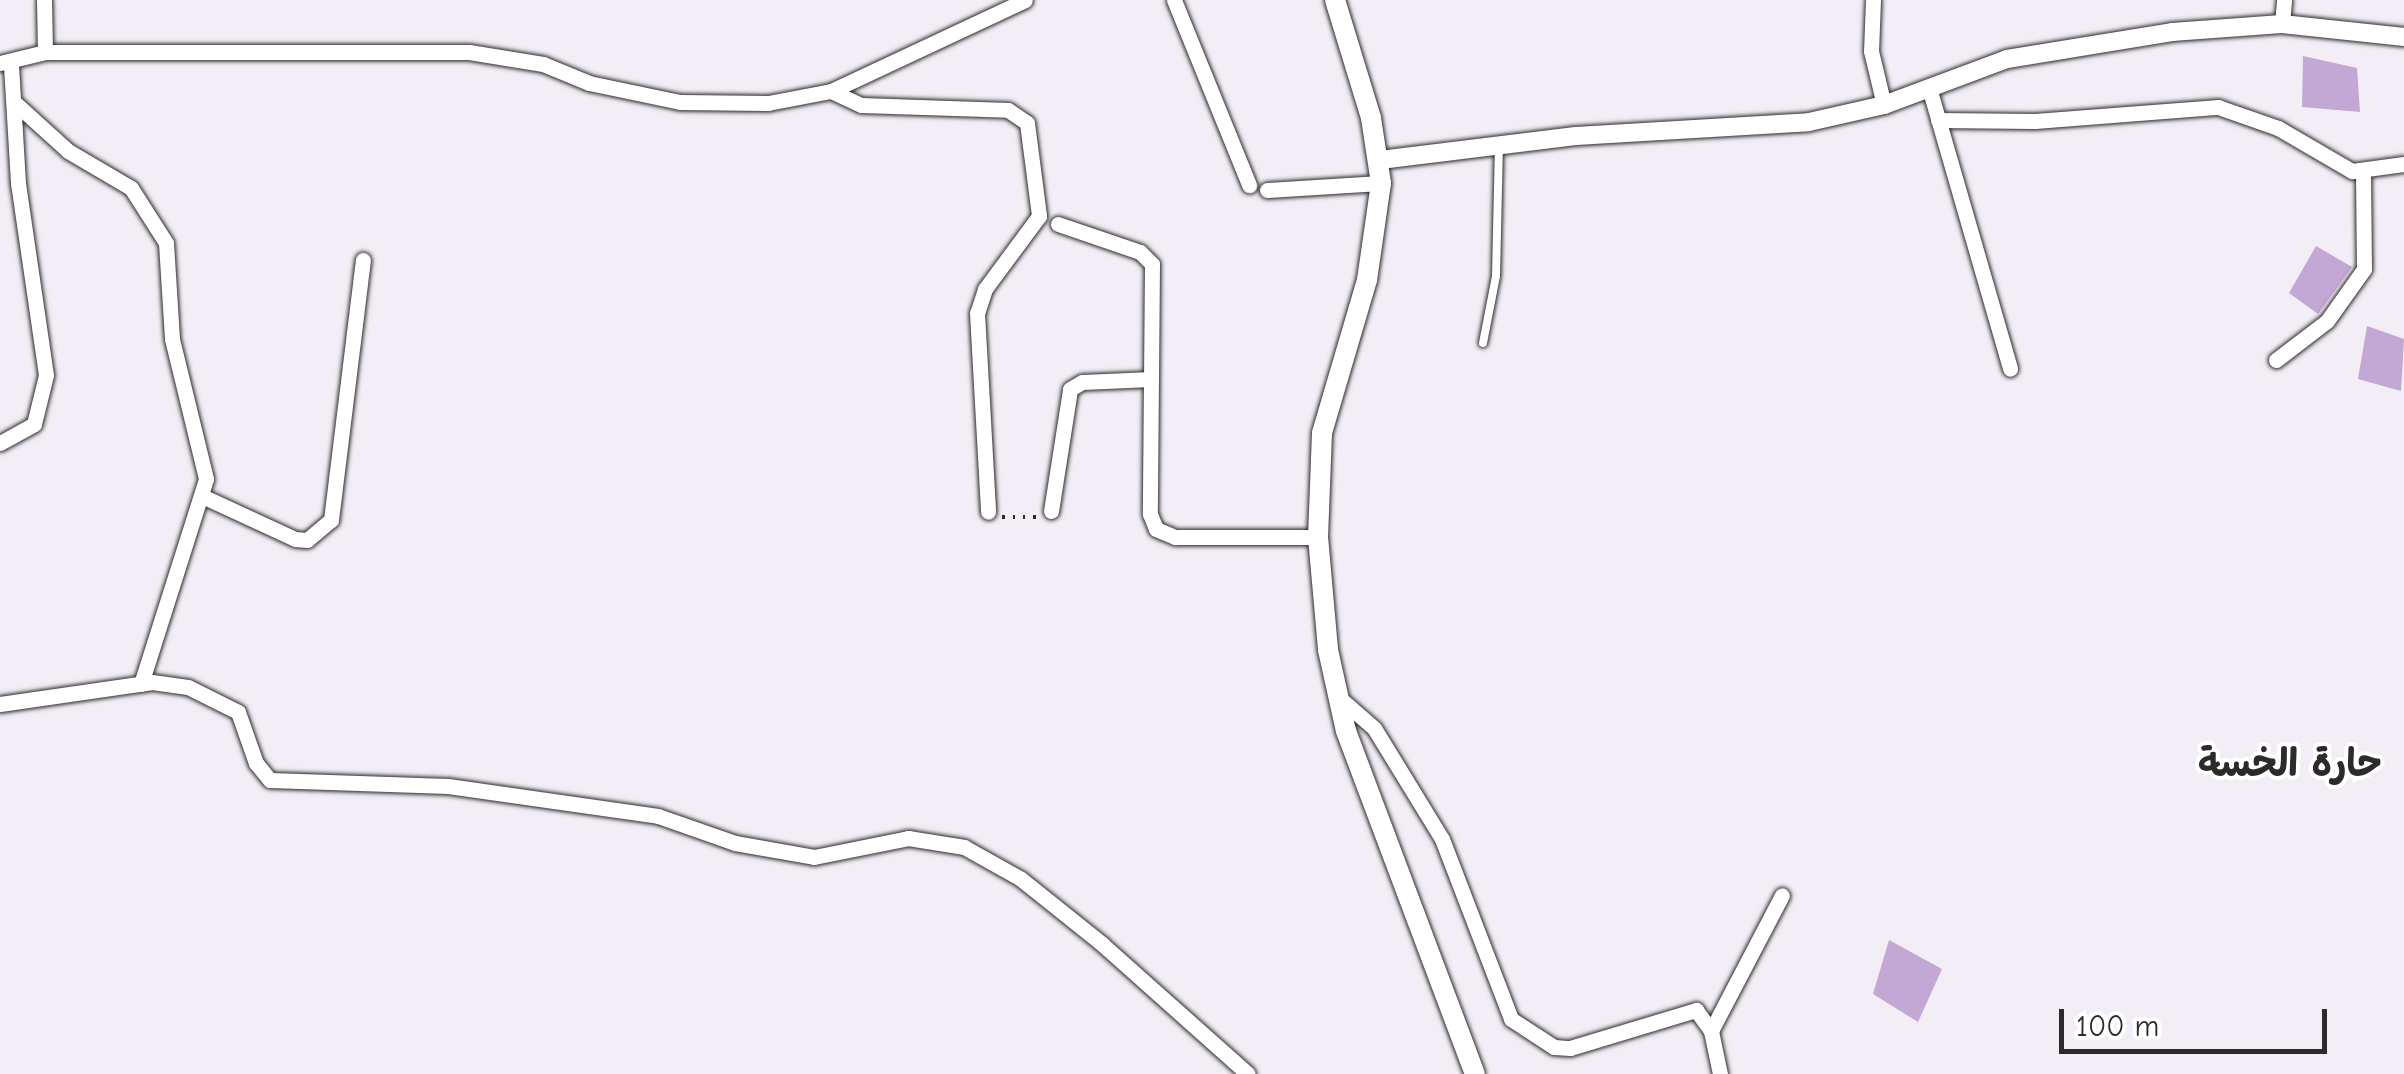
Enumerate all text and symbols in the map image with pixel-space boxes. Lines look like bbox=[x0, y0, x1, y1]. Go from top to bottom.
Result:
district label: حارة الخسة bbox=[2198, 742, 2382, 788]
scale bar bbox=[2064, 989, 2332, 1051]
text: 100 m bbox=[2076, 1009, 2159, 1044]

